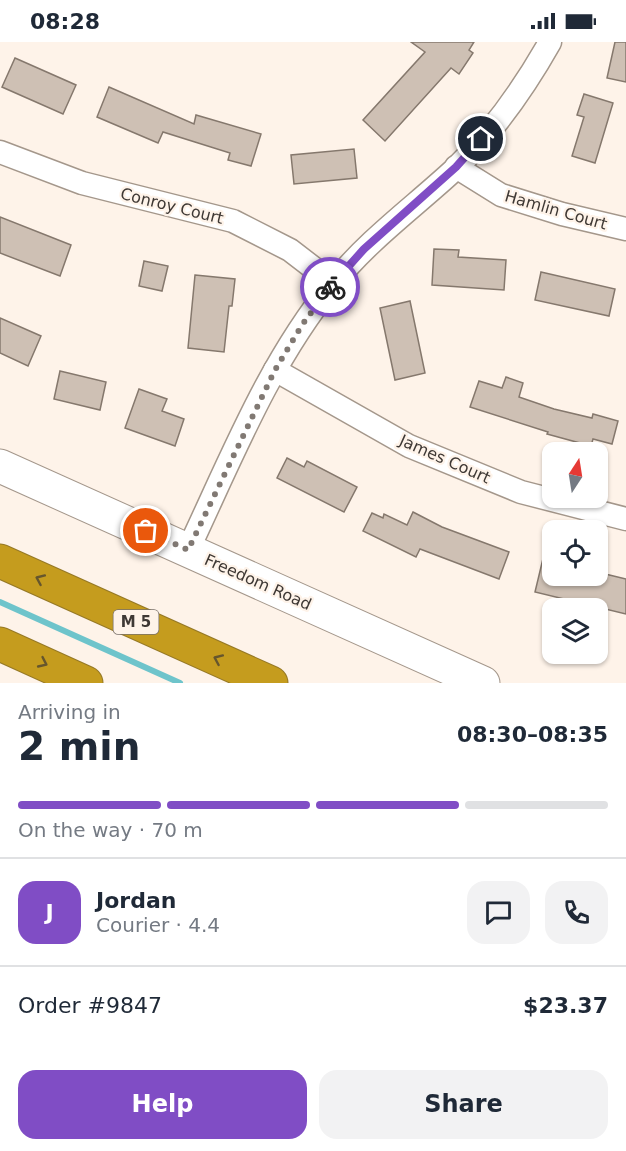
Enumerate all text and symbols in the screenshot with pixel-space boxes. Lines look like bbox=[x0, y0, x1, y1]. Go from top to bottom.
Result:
text: 08:28 bbox=[30, 9, 100, 34]
pin bbox=[455, 113, 506, 164]
icon: home bbox=[464, 122, 497, 155]
street label: Conroy Court bbox=[118, 184, 226, 228]
street label: Hamlin Court bbox=[503, 186, 609, 234]
courier bbox=[300, 257, 360, 317]
icon: bike bbox=[314, 271, 347, 304]
street label: James Court bbox=[396, 430, 493, 487]
north arrow bbox=[542, 442, 608, 508]
map controls bbox=[542, 442, 608, 664]
pin bbox=[120, 505, 171, 556]
icon: bag bbox=[129, 514, 162, 547]
button: locate bbox=[542, 520, 608, 586]
street label: Freedom Road bbox=[202, 550, 314, 614]
one-way arrow bbox=[35, 574, 46, 586]
button: layers bbox=[542, 598, 608, 664]
road number: M 5 bbox=[114, 610, 158, 634]
one-way arrow bbox=[213, 654, 224, 666]
one-way arrow bbox=[37, 656, 48, 668]
text: Arriving in bbox=[18, 700, 121, 724]
text: 08:30–08:35 bbox=[457, 722, 608, 747]
text: 2 min bbox=[18, 724, 140, 769]
text: On the way · 70 m bbox=[18, 818, 203, 842]
button: chat bbox=[467, 881, 530, 944]
button: phone bbox=[545, 881, 608, 944]
text: Jordan bbox=[96, 888, 176, 913]
text: J bbox=[45, 900, 54, 925]
text: Courier · 4.4 bbox=[96, 913, 220, 937]
text: Order #9847 bbox=[18, 993, 162, 1018]
text: $23.37 bbox=[523, 993, 608, 1018]
button: Help bbox=[18, 1070, 307, 1139]
button: Share bbox=[319, 1070, 608, 1139]

